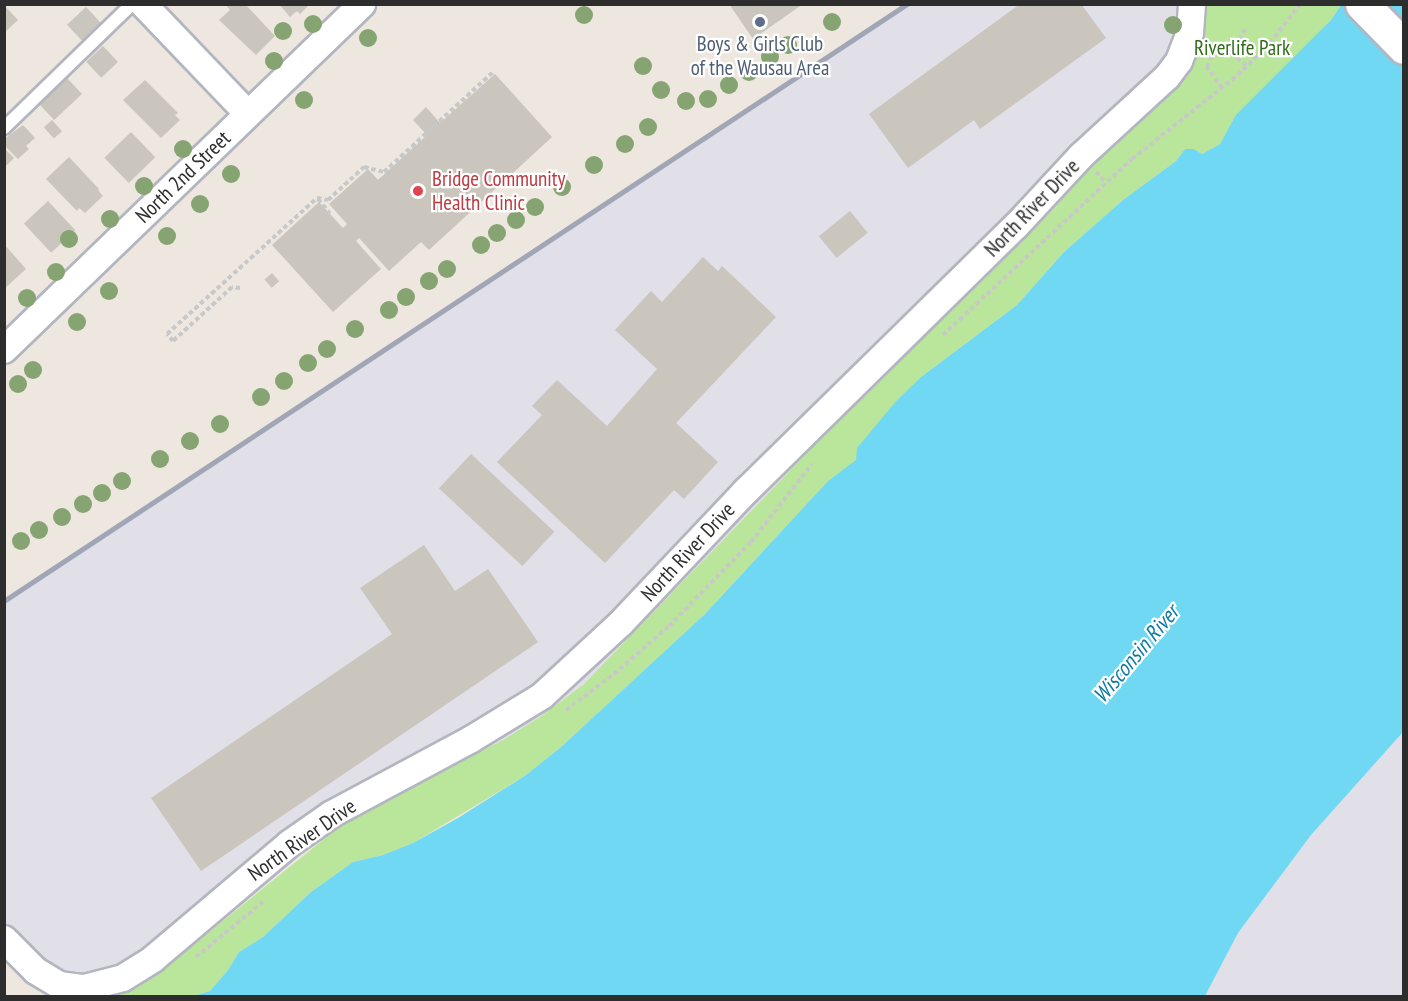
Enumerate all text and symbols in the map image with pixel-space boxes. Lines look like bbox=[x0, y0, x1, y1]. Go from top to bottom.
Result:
marker: Boys & Girls Club of the Wausau Area bbox=[753, 15, 767, 29]
place label: Boys & Girls Club of the Wausau Area bbox=[690, 31, 830, 81]
park label: Riverlife Park bbox=[1194, 35, 1290, 61]
street label: North 2nd Street bbox=[130, 126, 236, 228]
street label: North River Drive bbox=[979, 154, 1085, 262]
place label: Bridge Community Health Clinic bbox=[432, 166, 565, 216]
marker: Bridge Community Health Clinic bbox=[409, 182, 427, 200]
street label: North River Drive bbox=[636, 497, 740, 607]
water label: Wisconsin River bbox=[1088, 600, 1184, 708]
street label: North River Drive bbox=[243, 794, 361, 886]

